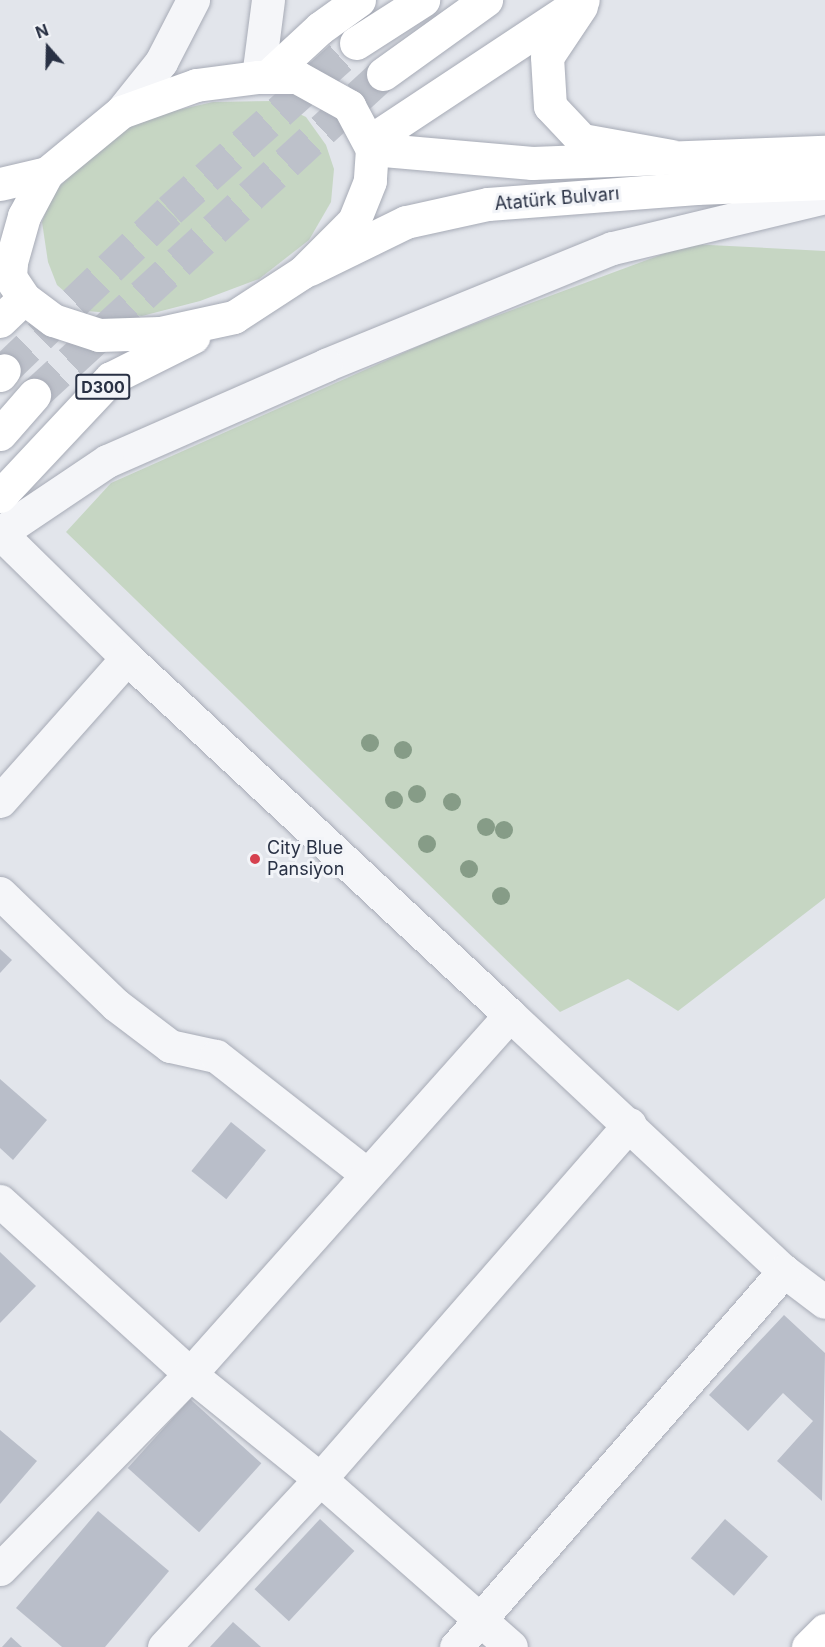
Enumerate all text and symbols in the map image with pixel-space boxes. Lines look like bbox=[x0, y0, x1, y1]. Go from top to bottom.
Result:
north arrow bbox=[18, 18, 78, 78]
text: N bbox=[33, 20, 51, 43]
street label: Atatürk Bulvarı bbox=[494, 183, 620, 215]
road number: D300 bbox=[74, 374, 132, 400]
place label: City Blue Pansiyon bbox=[267, 838, 344, 880]
marker: City Blue Pansiyon bbox=[248, 852, 262, 866]

